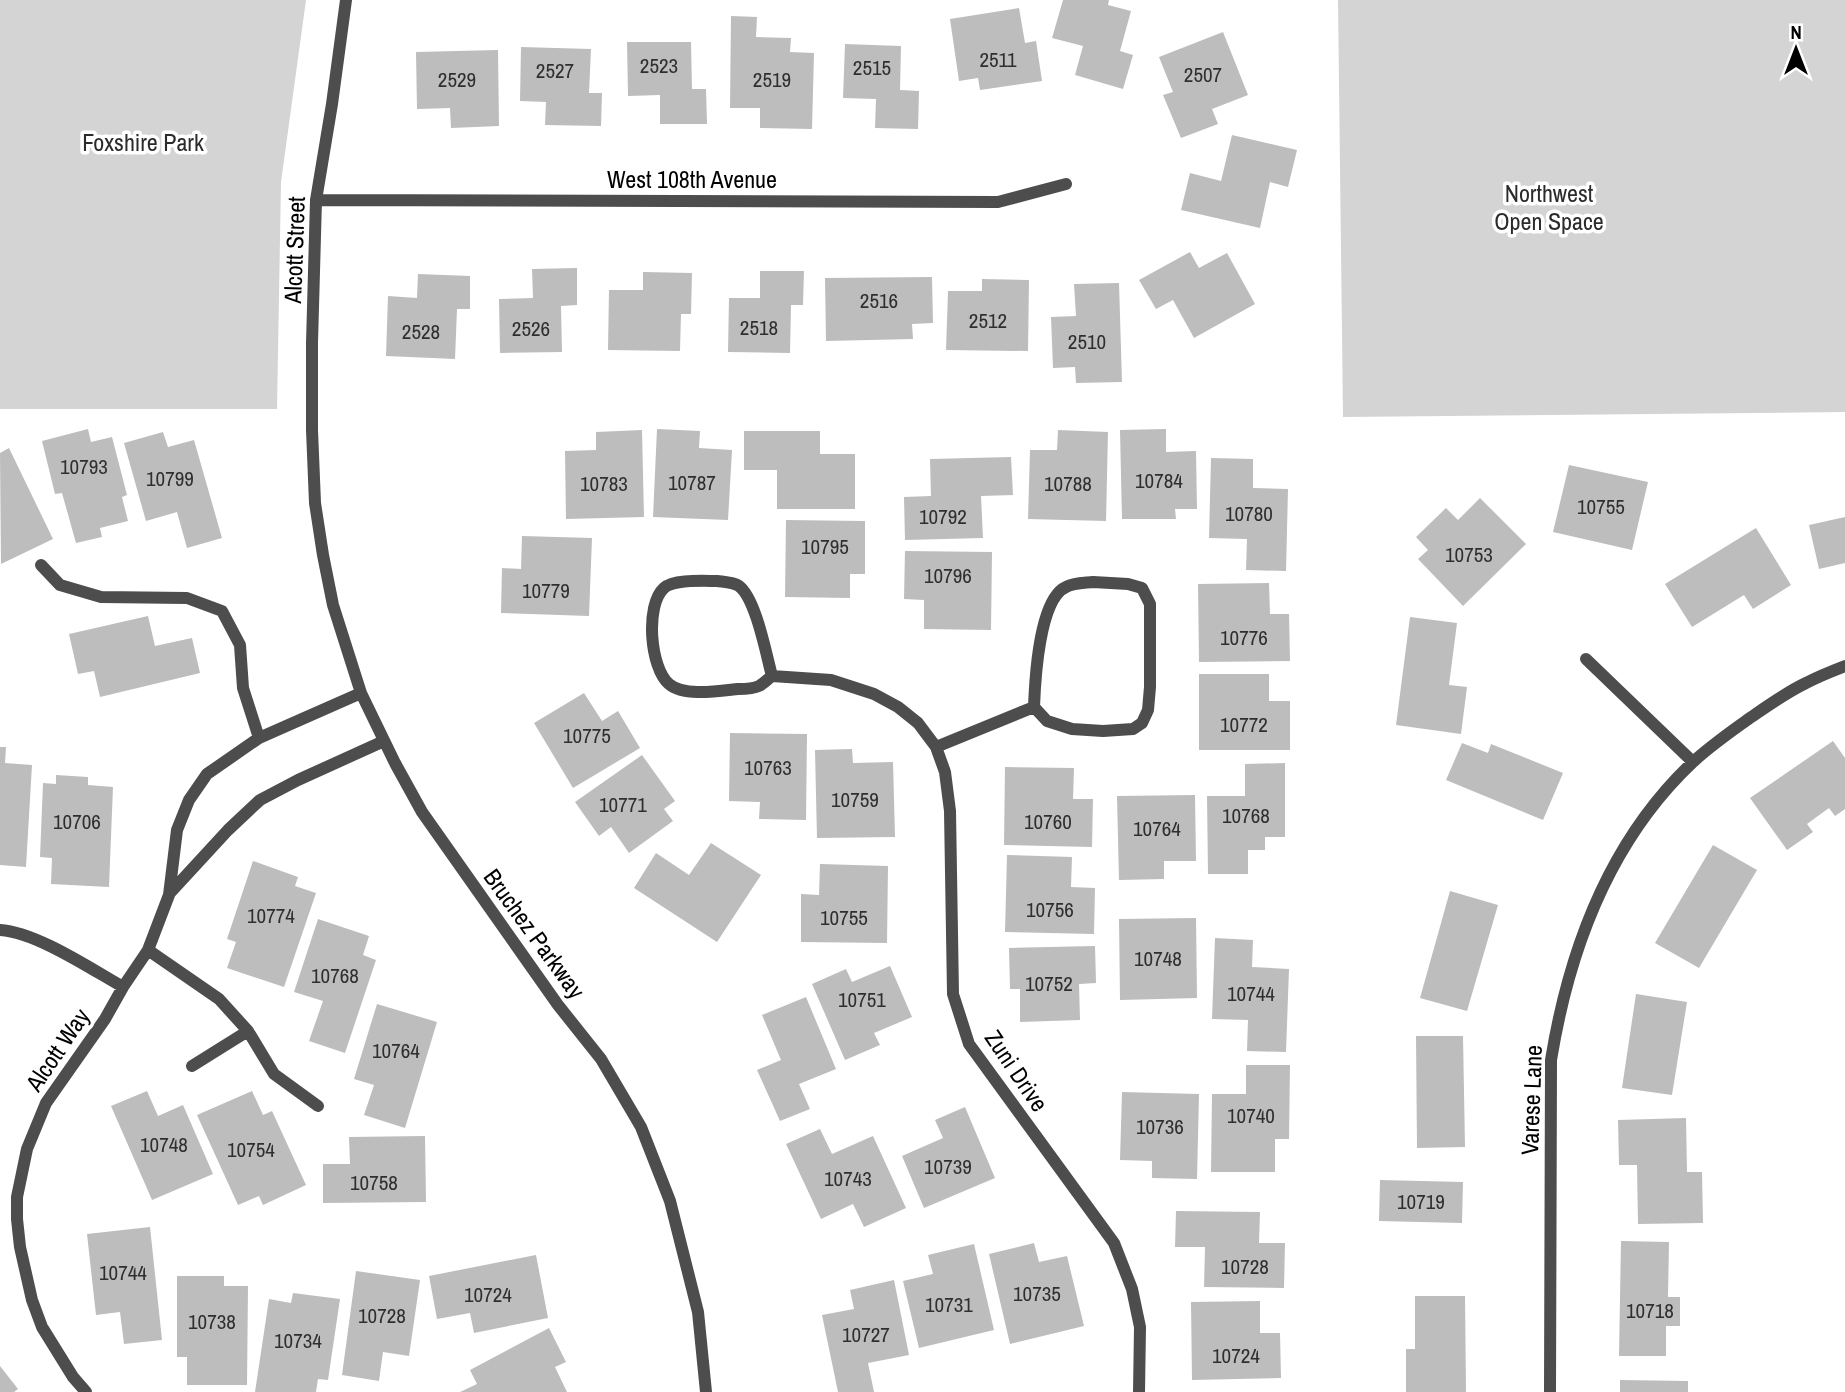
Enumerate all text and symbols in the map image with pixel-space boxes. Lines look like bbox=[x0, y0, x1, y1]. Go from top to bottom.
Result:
north arrow bbox=[1761, 14, 1831, 84]
text: N bbox=[1790, 19, 1802, 45]
house number: 2511 bbox=[979, 45, 1017, 74]
house number: 2523 bbox=[640, 51, 678, 80]
house number: 2515 bbox=[853, 53, 891, 82]
house number: 2527 bbox=[536, 56, 574, 85]
house number: 2507 bbox=[1184, 60, 1222, 89]
house number: 2529 bbox=[438, 65, 476, 94]
house number: 2519 bbox=[753, 65, 791, 94]
park label: Foxshire Park bbox=[82, 126, 204, 158]
street label: West 108th Avenue bbox=[607, 163, 777, 195]
park label: Northwest Open Space bbox=[1494, 177, 1604, 237]
street label: Alcott Street bbox=[276, 195, 312, 305]
house number: 2516 bbox=[860, 286, 898, 315]
house number: 2512 bbox=[969, 306, 1007, 335]
house number: 2518 bbox=[740, 313, 778, 342]
house number: 2526 bbox=[512, 314, 550, 343]
house number: 2528 bbox=[402, 317, 440, 346]
house number: 2510 bbox=[1068, 327, 1106, 356]
house number: 10793 bbox=[60, 452, 108, 481]
house number: 10799 bbox=[146, 464, 194, 493]
house number: 10784 bbox=[1135, 466, 1183, 495]
house number: 10787 bbox=[668, 468, 716, 497]
house number: 10783 bbox=[580, 469, 628, 498]
house number: 10788 bbox=[1044, 469, 1092, 498]
house number: 10755 bbox=[1577, 492, 1625, 521]
house number: 10780 bbox=[1225, 499, 1273, 528]
house number: 10792 bbox=[919, 502, 967, 531]
house number: 10795 bbox=[801, 532, 849, 561]
house number: 10753 bbox=[1445, 540, 1493, 569]
house number: 10796 bbox=[924, 561, 972, 590]
house number: 10779 bbox=[522, 576, 570, 605]
house number: 10776 bbox=[1220, 623, 1268, 652]
house number: 10772 bbox=[1220, 710, 1268, 739]
house number: 10775 bbox=[563, 721, 611, 750]
house number: 10763 bbox=[744, 753, 792, 782]
house number: 10759 bbox=[831, 785, 879, 814]
house number: 10771 bbox=[599, 790, 647, 819]
house number: 10768 bbox=[1222, 801, 1270, 830]
house number: 10706 bbox=[53, 807, 101, 836]
house number: 10760 bbox=[1024, 807, 1072, 836]
house number: 10764 bbox=[1133, 814, 1181, 843]
street label: Bruchez Parkway bbox=[477, 862, 593, 1005]
house number: 10756 bbox=[1026, 895, 1074, 924]
house number: 10774 bbox=[247, 901, 295, 930]
house number: 10755 bbox=[820, 903, 868, 932]
house number: 10748 bbox=[1134, 944, 1182, 973]
house number: 10768 bbox=[311, 961, 359, 990]
house number: 10752 bbox=[1025, 969, 1073, 998]
house number: 10744 bbox=[1227, 979, 1275, 1008]
house number: 10751 bbox=[838, 985, 886, 1014]
street label: Alcott Way bbox=[17, 1002, 97, 1098]
street label: Zuni Drive bbox=[978, 1023, 1056, 1117]
house number: 10764 bbox=[372, 1036, 420, 1065]
street label: Varese Lane bbox=[1513, 1044, 1549, 1156]
house number: 10740 bbox=[1227, 1101, 1275, 1130]
house number: 10736 bbox=[1136, 1112, 1184, 1141]
house number: 10748 bbox=[140, 1130, 188, 1159]
house number: 10754 bbox=[227, 1135, 275, 1164]
house number: 10739 bbox=[924, 1152, 972, 1181]
house number: 10743 bbox=[824, 1164, 872, 1193]
house number: 10758 bbox=[350, 1168, 398, 1197]
house number: 10719 bbox=[1397, 1187, 1445, 1216]
house number: 10728 bbox=[1221, 1252, 1269, 1281]
house number: 10744 bbox=[99, 1258, 147, 1287]
house number: 10735 bbox=[1013, 1279, 1061, 1308]
house number: 10724 bbox=[464, 1280, 512, 1309]
house number: 10731 bbox=[925, 1290, 973, 1319]
house number: 10718 bbox=[1626, 1296, 1674, 1325]
house number: 10728 bbox=[358, 1301, 406, 1330]
house number: 10738 bbox=[188, 1307, 236, 1336]
house number: 10727 bbox=[842, 1320, 890, 1349]
house number: 10734 bbox=[274, 1326, 322, 1355]
house number: 10724 bbox=[1212, 1341, 1260, 1370]

